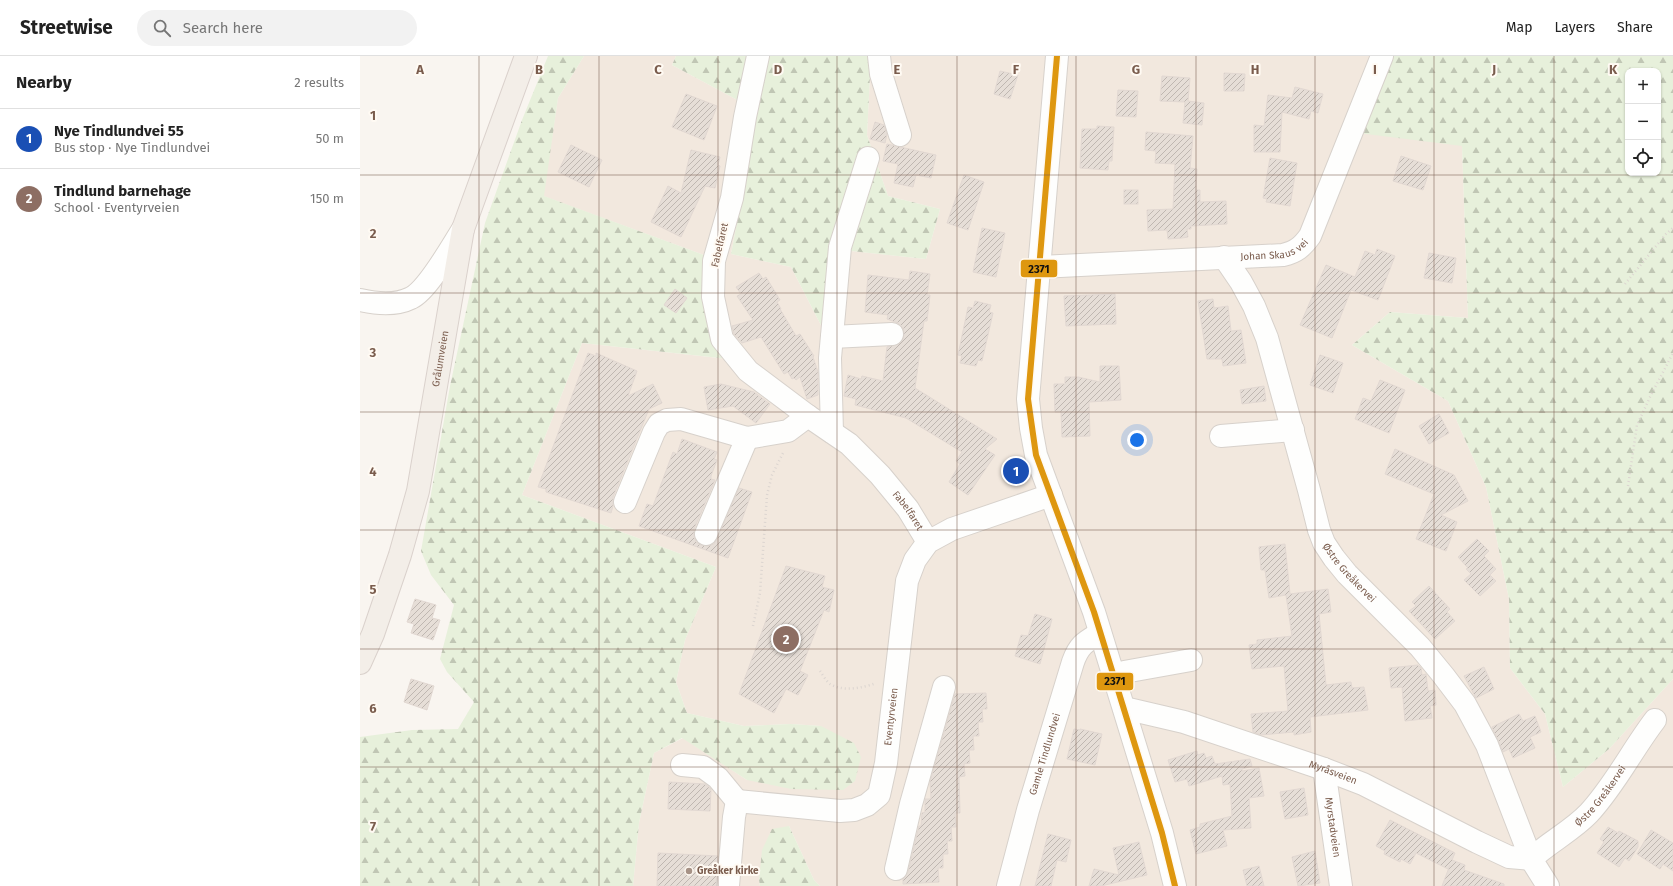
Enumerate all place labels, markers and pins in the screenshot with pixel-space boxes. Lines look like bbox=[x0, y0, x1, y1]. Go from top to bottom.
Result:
pin: 1 bbox=[1003, 456, 1029, 486]
pin: 2 bbox=[773, 624, 799, 654]
place label: Greåker kirke bbox=[697, 864, 759, 877]
marker: Greåker kirke bbox=[684, 866, 694, 876]

